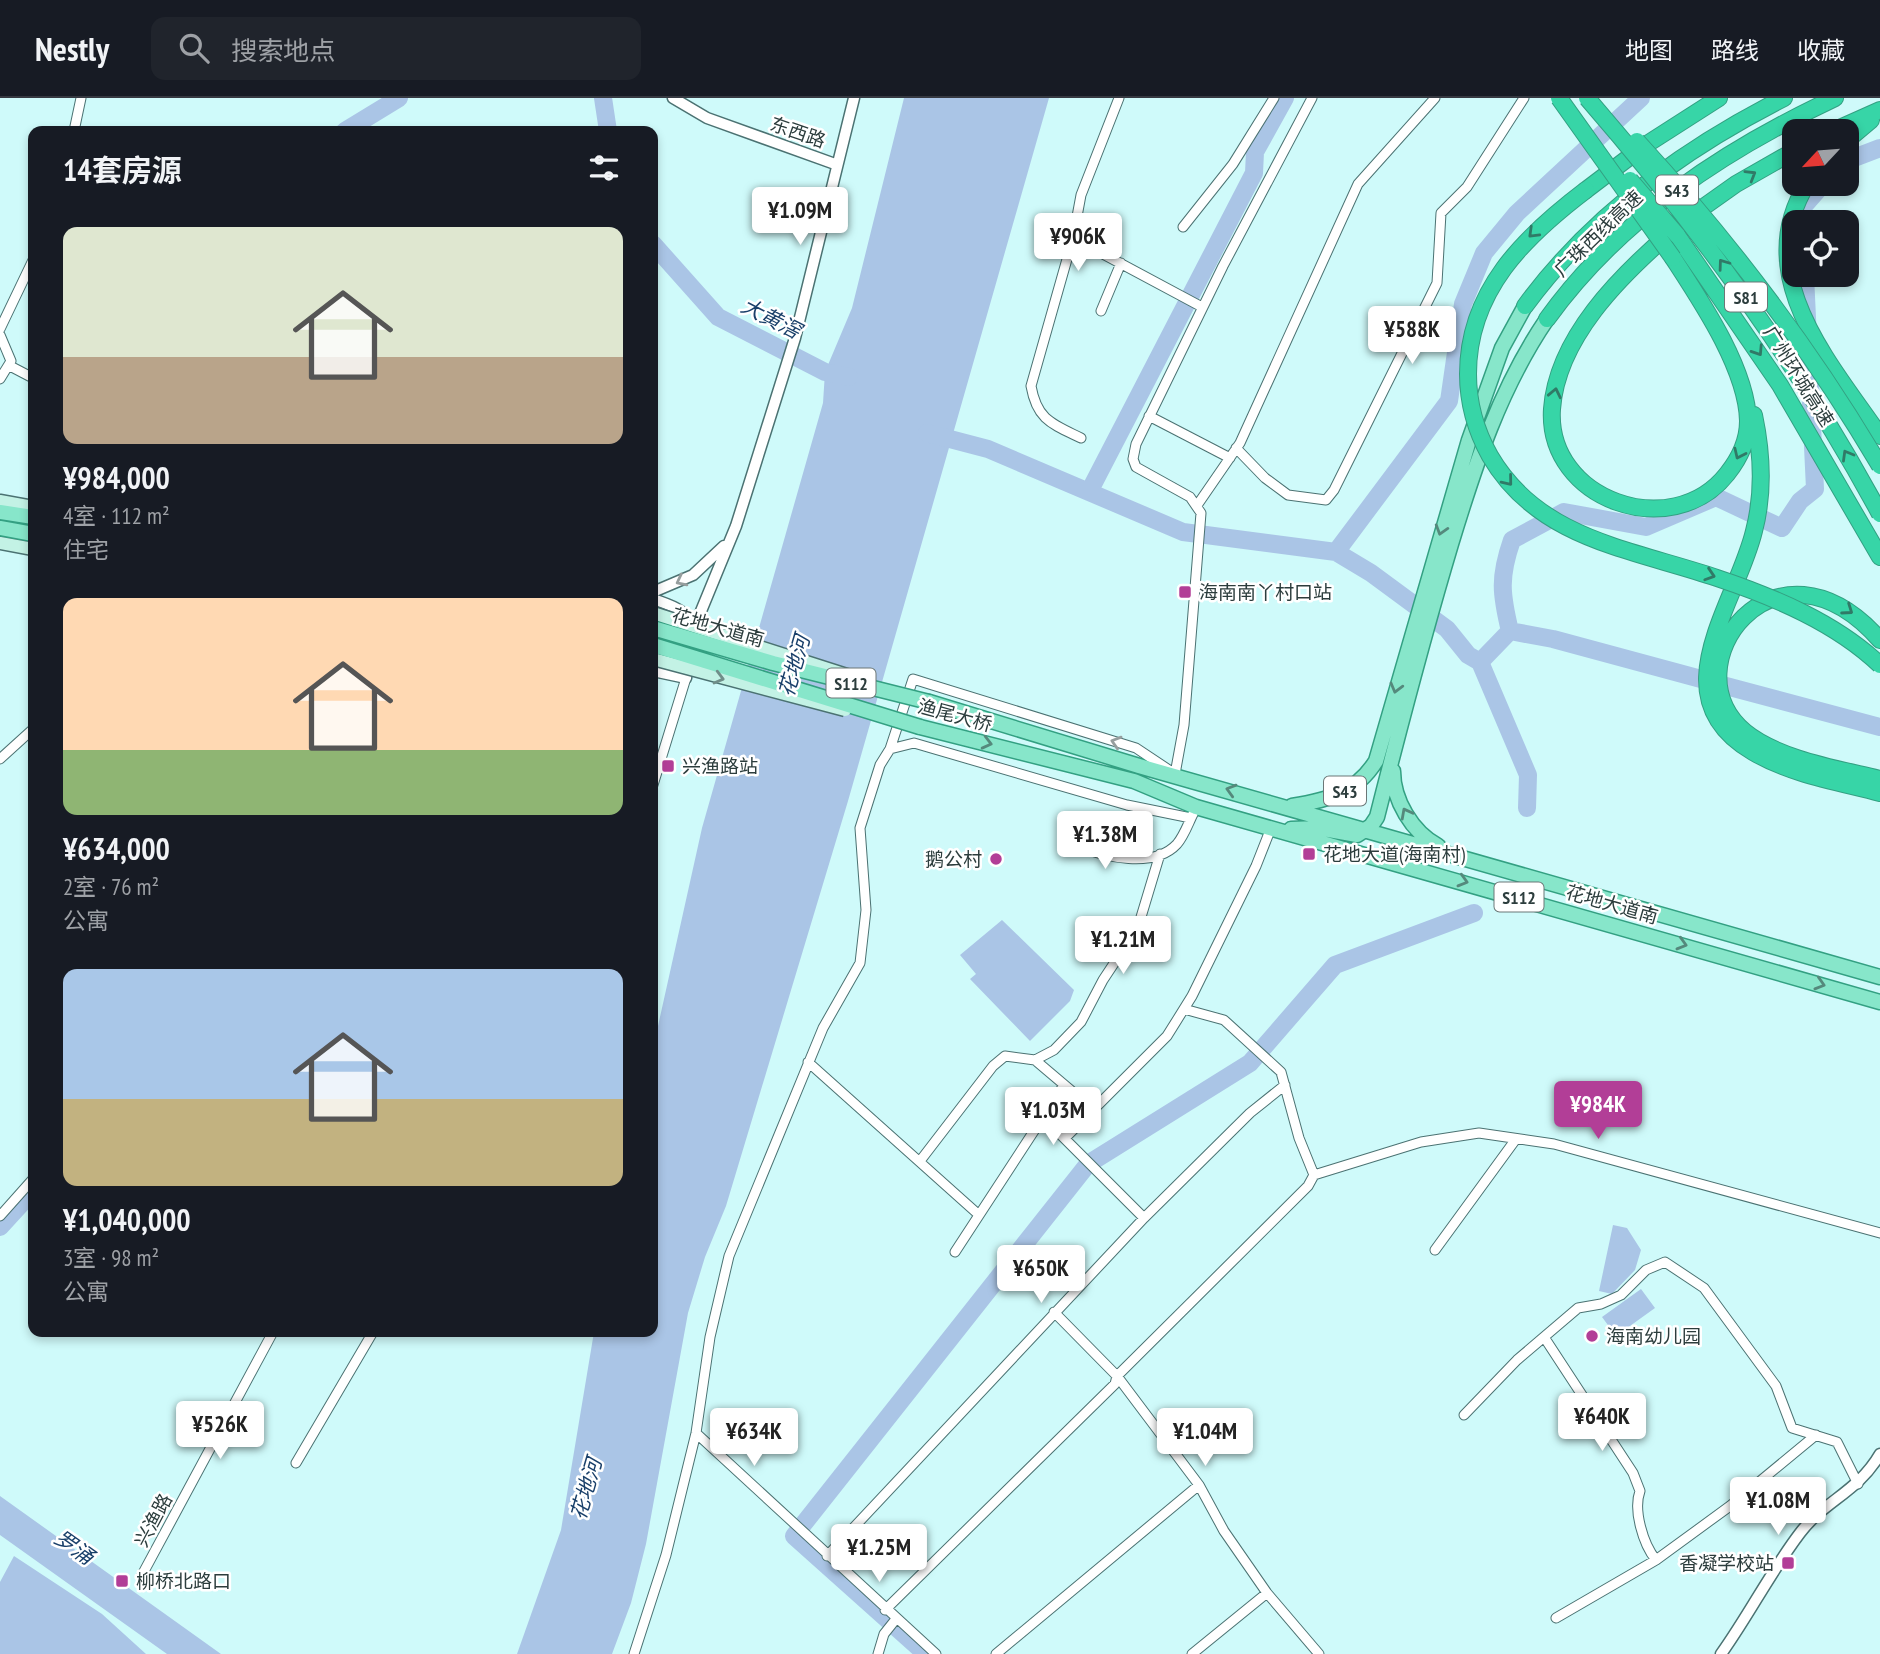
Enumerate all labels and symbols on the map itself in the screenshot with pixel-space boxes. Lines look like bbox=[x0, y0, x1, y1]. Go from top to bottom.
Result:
street label: 东西路 bbox=[767, 111, 829, 153]
north arrow bbox=[1782, 119, 1858, 196]
one-way arrow bbox=[1744, 170, 1757, 183]
road number: S43 bbox=[1656, 176, 1698, 204]
street label: 广珠西线高速 bbox=[1549, 185, 1647, 281]
pin: ¥1.09M bbox=[743, 188, 857, 247]
pin: ¥906K bbox=[1029, 214, 1127, 273]
one-way arrow bbox=[1529, 225, 1542, 238]
one-way arrow bbox=[1718, 259, 1731, 272]
road number: S81 bbox=[1725, 282, 1767, 312]
water label: 大黄滘 bbox=[737, 292, 808, 346]
pin: ¥588K bbox=[1363, 306, 1461, 366]
street label: 广州环城高速 bbox=[1759, 321, 1839, 431]
one-way arrow bbox=[1750, 343, 1763, 356]
one-way arrow bbox=[1546, 387, 1561, 399]
one-way arrow bbox=[1733, 447, 1747, 459]
one-way arrow bbox=[1842, 449, 1855, 462]
one-way arrow bbox=[1499, 473, 1512, 485]
one-way arrow bbox=[1435, 524, 1450, 536]
one-way arrow bbox=[1703, 567, 1715, 582]
one-way arrow bbox=[676, 573, 688, 587]
place label: 海南南丫村口站 bbox=[1199, 580, 1332, 604]
marker: 海南南丫村口站 bbox=[1177, 584, 1193, 600]
street label: 花地大道南 bbox=[669, 602, 767, 652]
one-way arrow bbox=[1840, 602, 1853, 614]
water label: 花地河 bbox=[772, 628, 817, 700]
road number: S112 bbox=[826, 668, 876, 698]
one-way arrow bbox=[712, 669, 724, 684]
one-way arrow bbox=[1390, 682, 1404, 694]
street label: 渔尾大桥 bbox=[915, 694, 995, 736]
one-way arrow bbox=[980, 735, 992, 749]
one-way arrow bbox=[1110, 735, 1122, 750]
place label: 兴渔路站 bbox=[682, 754, 758, 778]
marker: 兴渔路站 bbox=[660, 758, 676, 774]
road number: S43 bbox=[1324, 776, 1366, 806]
one-way arrow bbox=[1225, 784, 1237, 799]
one-way arrow bbox=[1401, 808, 1415, 820]
pin: ¥1.38M bbox=[1048, 812, 1162, 871]
place label: 花地大道(海南村) bbox=[1323, 842, 1465, 866]
marker: 花地大道(海南村) bbox=[1301, 846, 1317, 862]
place label: 鹅公村 bbox=[925, 847, 982, 871]
marker: 鹅公村 bbox=[988, 851, 1004, 867]
one-way arrow bbox=[1457, 873, 1469, 888]
street label: 花地大道南 bbox=[1563, 879, 1661, 929]
road number: S112 bbox=[1494, 882, 1544, 912]
pin: ¥1.21M bbox=[1066, 916, 1180, 976]
one-way arrow bbox=[1675, 935, 1687, 950]
one-way arrow bbox=[1813, 975, 1825, 990]
pin: ¥984K bbox=[1549, 1082, 1647, 1141]
pin: ¥1.03M bbox=[996, 1088, 1110, 1147]
pin: ¥650K bbox=[992, 1246, 1090, 1305]
place label: 海南幼儿园 bbox=[1606, 1324, 1701, 1348]
marker: 海南幼儿园 bbox=[1584, 1328, 1600, 1344]
pin: ¥640K bbox=[1553, 1394, 1651, 1453]
pin: ¥526K bbox=[171, 1402, 269, 1461]
pin: ¥634K bbox=[705, 1408, 803, 1468]
pin: ¥1.04M bbox=[1148, 1408, 1262, 1468]
water label: 花地河 bbox=[564, 1451, 609, 1523]
pin: ¥1.08M bbox=[1721, 1478, 1835, 1537]
street label: 兴渔路 bbox=[129, 1489, 177, 1551]
water label: 罗涌 bbox=[49, 1524, 101, 1571]
pin: ¥1.25M bbox=[822, 1524, 936, 1584]
place label: 香凝学校站 bbox=[1679, 1551, 1774, 1575]
marker: 香凝学校站 bbox=[1780, 1555, 1796, 1571]
place label: 柳桥北路口 bbox=[136, 1569, 231, 1593]
marker: 柳桥北路口 bbox=[114, 1573, 130, 1589]

